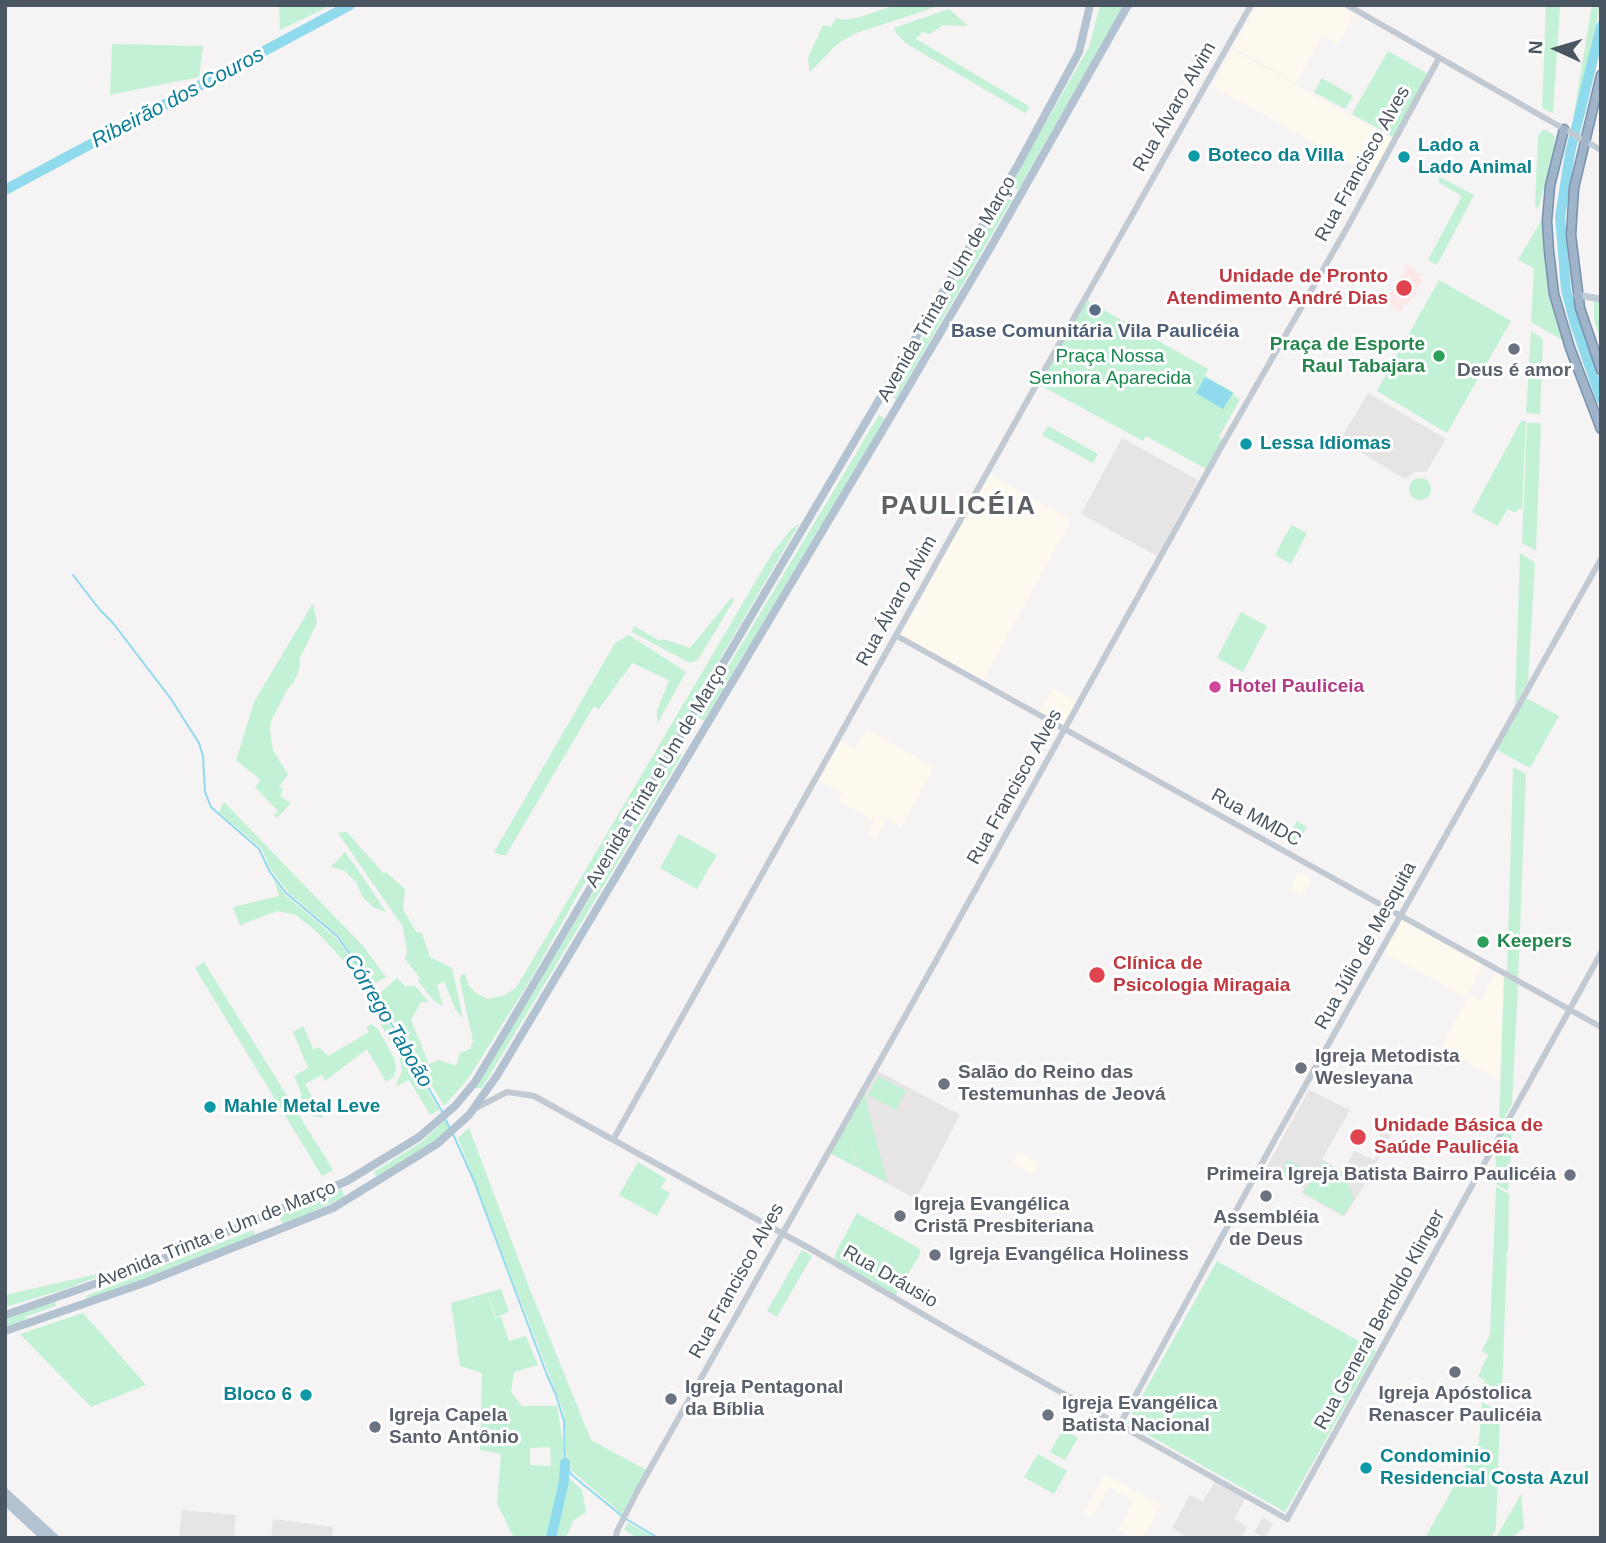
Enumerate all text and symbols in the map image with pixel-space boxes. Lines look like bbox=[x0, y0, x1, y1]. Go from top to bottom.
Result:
north arrow bbox=[1522, 14, 1592, 84]
street label: Rua Álvaro Alvim bbox=[1129, 38, 1221, 176]
text: N bbox=[1525, 40, 1547, 55]
water label: Ribeirão dos Couros bbox=[88, 42, 268, 154]
street label: Rua Francisco Alves bbox=[1311, 82, 1415, 246]
place label: Lado a Lado Animal bbox=[1418, 135, 1532, 179]
place label: Boteco da Villa bbox=[1208, 145, 1344, 167]
marker: Boteco da Villa bbox=[1186, 148, 1202, 164]
marker: Lado a Lado Animal bbox=[1396, 149, 1412, 165]
street label: Avenida Trinta e Um de Março bbox=[873, 172, 1021, 406]
place label: Unidade de Pronto Atendimento André Dias bbox=[1166, 266, 1388, 310]
marker: Unidade de Pronto Atendimento André Dias bbox=[1394, 278, 1414, 298]
marker: Base Comunitária Vila Paulicéia bbox=[1087, 302, 1103, 318]
place label: Base Comunitária Vila Paulicéia bbox=[951, 321, 1239, 343]
place label: Praça de Esporte Raul Tabajara bbox=[1270, 334, 1425, 378]
marker: Deus é amor bbox=[1506, 341, 1522, 357]
park label: Praça Nossa Senhora Aparecida bbox=[1029, 346, 1191, 390]
marker: Praça de Esporte Raul Tabajara bbox=[1431, 348, 1447, 364]
place label: Deus é amor bbox=[1457, 360, 1571, 382]
place label: Lessa Idiomas bbox=[1260, 433, 1391, 455]
marker: Lessa Idiomas bbox=[1238, 436, 1254, 452]
district label: PAULICÉIA bbox=[882, 491, 1036, 523]
street label: Rua Álvaro Alvim bbox=[852, 532, 942, 670]
street label: Avenida Trinta e Um de Março bbox=[581, 660, 733, 892]
place label: Hotel Pauliceia bbox=[1229, 676, 1364, 698]
marker: Hotel Pauliceia bbox=[1207, 679, 1223, 695]
street label: Rua Francisco Alves bbox=[963, 705, 1067, 869]
street label: Rua MMDC bbox=[1207, 784, 1305, 852]
street label: Rua Júlio de Mesquita bbox=[1310, 858, 1422, 1034]
place label: Keepers bbox=[1497, 931, 1572, 953]
marker: Keepers bbox=[1475, 934, 1491, 950]
water label: Córrego Taboão bbox=[338, 950, 438, 1092]
place label: Clínica de Psicologia Miragaia bbox=[1113, 953, 1290, 997]
marker: Clínica de Psicologia Miragaia bbox=[1087, 965, 1107, 985]
place label: Igreja Metodista Wesleyana bbox=[1315, 1046, 1460, 1090]
marker: Igreja Metodista Wesleyana bbox=[1293, 1060, 1309, 1076]
place label: Salão do Reino das Testemunhas de Jeová bbox=[958, 1062, 1166, 1106]
marker: Salão do Reino das Testemunhas de Jeová bbox=[936, 1076, 952, 1092]
place label: Mahle Metal Leve bbox=[224, 1096, 380, 1118]
marker: Mahle Metal Leve bbox=[202, 1099, 218, 1115]
place label: Unidade Básica de Saúde Paulicéia bbox=[1374, 1115, 1543, 1159]
marker: Unidade Básica de Saúde Paulicéia bbox=[1348, 1127, 1368, 1147]
place label: Primeira Igreja Batista Bairro Paulicéia bbox=[1206, 1164, 1556, 1186]
marker: Primeira Igreja Batista Bairro Paulicéia bbox=[1562, 1167, 1578, 1183]
street label: Avenida Trinta e Um de Março bbox=[93, 1176, 339, 1294]
marker: Assembléia de Deus bbox=[1258, 1188, 1274, 1204]
place label: Igreja Evangélica Cristã Presbiteriana bbox=[914, 1194, 1094, 1238]
street label: Rua Francisco Alves bbox=[685, 1199, 789, 1363]
street label: Rua General Bertoldo Klinger bbox=[1310, 1206, 1450, 1434]
place label: Assembléia de Deus bbox=[1213, 1207, 1319, 1251]
marker: Igreja Evangélica Cristã Presbiteriana bbox=[892, 1208, 908, 1224]
street label: Rua Dráusio bbox=[839, 1241, 941, 1313]
place label: Igreja Evangélica Holiness bbox=[949, 1244, 1189, 1266]
marker: Igreja Evangélica Holiness bbox=[927, 1247, 943, 1263]
marker: Igreja Apóstolica Renascer Paulicéia bbox=[1447, 1364, 1463, 1380]
place label: Igreja Pentagonal da Bíblia bbox=[685, 1377, 843, 1421]
place label: Igreja Apóstolica Renascer Paulicéia bbox=[1368, 1383, 1542, 1427]
place label: Bloco 6 bbox=[223, 1384, 292, 1406]
marker: Bloco 6 bbox=[298, 1387, 314, 1403]
marker: Igreja Pentagonal da Bíblia bbox=[663, 1391, 679, 1407]
place label: Igreja Evangélica Batista Nacional bbox=[1062, 1393, 1217, 1437]
place label: Igreja Capela Santo Antônio bbox=[389, 1405, 519, 1449]
marker: Igreja Evangélica Batista Nacional bbox=[1040, 1407, 1056, 1423]
marker: Igreja Capela Santo Antônio bbox=[367, 1419, 383, 1435]
place label: Condominio Residencial Costa Azul bbox=[1380, 1446, 1589, 1490]
marker: Condominio Residencial Costa Azul bbox=[1358, 1460, 1374, 1476]

